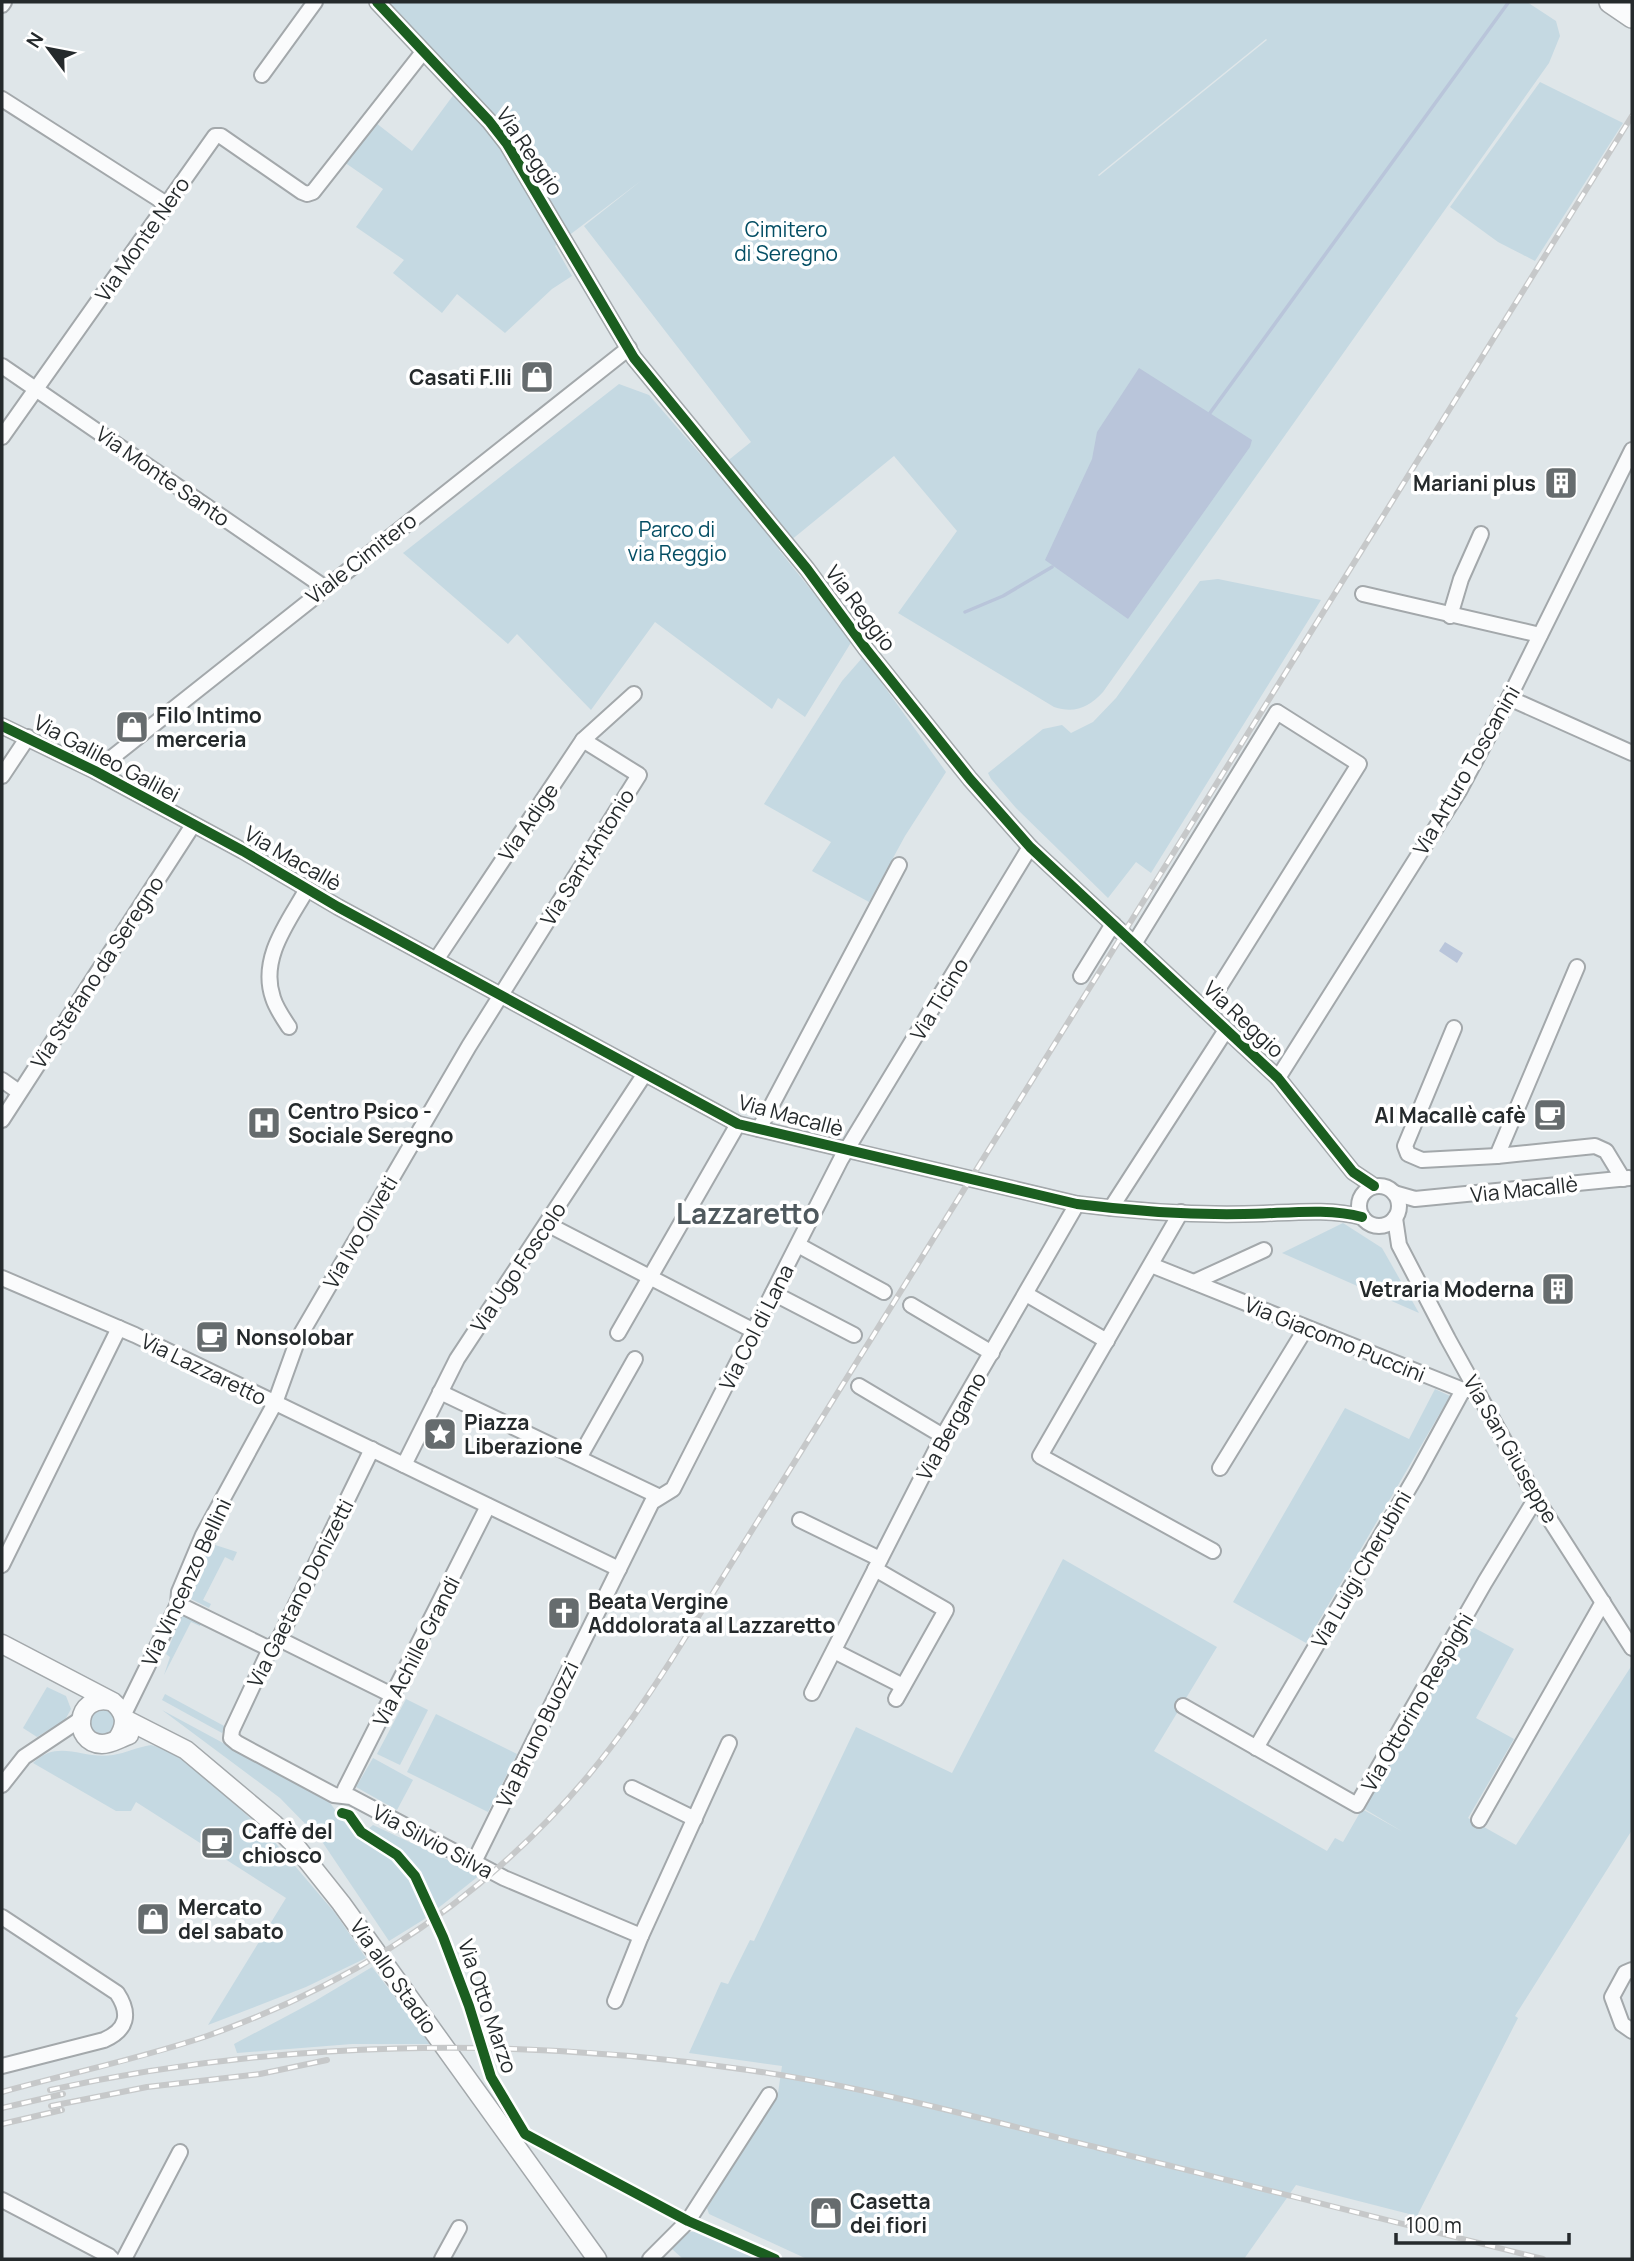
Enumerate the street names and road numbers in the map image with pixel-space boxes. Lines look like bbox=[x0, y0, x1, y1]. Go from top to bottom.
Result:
street label: Via Reggio bbox=[490, 101, 570, 201]
street label: Via Monte Nero bbox=[89, 171, 195, 307]
street label: Via Monte Santo bbox=[90, 419, 236, 533]
street label: Viale Cimitero bbox=[300, 506, 422, 610]
street label: Via Reggio bbox=[820, 559, 902, 657]
street label: Via Arturo Toscanini bbox=[1406, 680, 1526, 860]
street label: Via Galileo Galilei bbox=[29, 708, 185, 808]
street label: Via Adige bbox=[492, 778, 564, 866]
street label: Via Sant'Antonio bbox=[534, 783, 640, 931]
street label: Via Macallè bbox=[239, 819, 347, 897]
street label: Via Stefano da Seregno bbox=[24, 870, 170, 1074]
street label: Via Ticino bbox=[903, 953, 975, 1045]
street label: Via Reggio bbox=[1198, 974, 1290, 1064]
street label: Via Macallè bbox=[735, 1088, 847, 1142]
street label: Via Macallè bbox=[1469, 1169, 1579, 1209]
street label: Via Ivo Oliveti bbox=[316, 1171, 404, 1293]
street label: Via Ugo Foscolo bbox=[464, 1196, 572, 1338]
street label: Via Col di Lana bbox=[712, 1259, 800, 1395]
street label: Via Giacomo Puccini bbox=[1240, 1290, 1430, 1388]
street label: Via Lazzaretto bbox=[137, 1327, 271, 1411]
street label: Via Bergamo bbox=[910, 1367, 992, 1485]
street label: Via San Giuseppe bbox=[1457, 1370, 1565, 1528]
street label: Via Luigi Cherubini bbox=[1305, 1485, 1417, 1653]
street label: Via Vincenzo Bellini bbox=[135, 1493, 237, 1671]
street label: Via Gaetano Donizetti bbox=[240, 1494, 360, 1692]
street label: Via Achille Grandi bbox=[366, 1571, 466, 1731]
street label: Via Ottorino Respighi bbox=[1355, 1608, 1479, 1796]
street label: Via Bruno Buozzi bbox=[489, 1656, 585, 1812]
street label: Via Silvio Silva bbox=[368, 1798, 498, 1884]
street label: Via allo Stadio bbox=[344, 1913, 444, 2039]
street label: Via Otto Marzo bbox=[452, 1935, 524, 2077]

